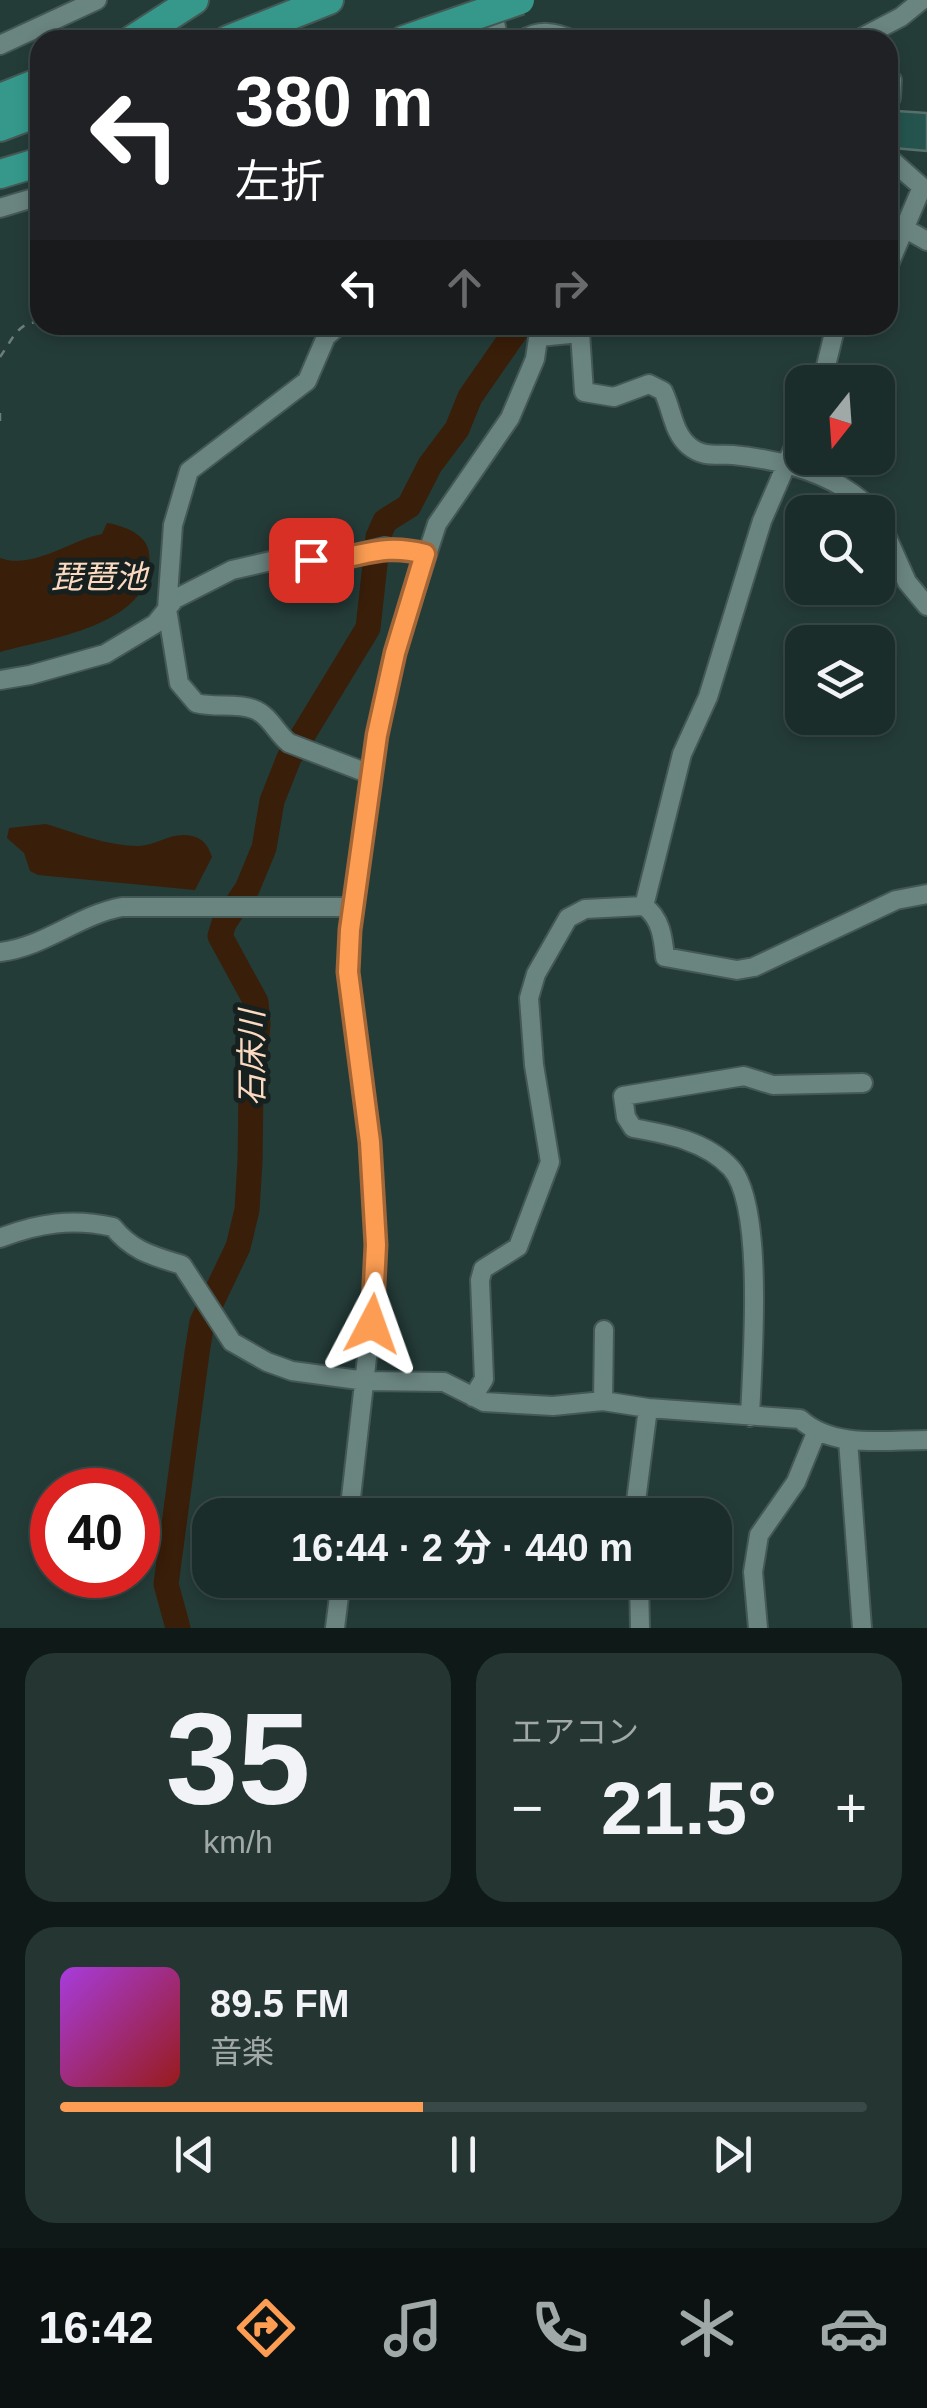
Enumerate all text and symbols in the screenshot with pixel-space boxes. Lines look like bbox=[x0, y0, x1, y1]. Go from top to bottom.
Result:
text: 380 m bbox=[235, 63, 433, 141]
icon: left bbox=[70, 70, 200, 200]
text: 左折 bbox=[235, 156, 325, 207]
icon: left bbox=[332, 260, 387, 315]
icon: ahead bbox=[437, 260, 492, 315]
icon: right bbox=[542, 260, 597, 315]
north arrow bbox=[785, 365, 895, 475]
map controls bbox=[785, 365, 895, 735]
button: search bbox=[785, 495, 895, 605]
pin bbox=[269, 518, 354, 603]
icon: arrive bbox=[284, 533, 339, 588]
water label: 琵琶池 bbox=[51, 559, 150, 595]
button: layers bbox=[785, 625, 895, 735]
water label: 石床川 bbox=[234, 1007, 270, 1106]
position arrow bbox=[320, 1272, 424, 1376]
speed limit sign: 40 bbox=[30, 1468, 160, 1598]
text: 16:44 · 2 分 · 440 m bbox=[291, 1527, 633, 1569]
text: 35 bbox=[166, 1686, 310, 1832]
text: エアコン bbox=[511, 1714, 639, 1750]
text: 21.5° bbox=[601, 1766, 777, 1850]
text: − bbox=[511, 1777, 543, 1839]
text: + bbox=[835, 1777, 867, 1839]
text: km/h bbox=[203, 1824, 273, 1860]
text: 89.5 FM bbox=[210, 1983, 349, 2025]
text: 音楽 bbox=[210, 2034, 274, 2070]
icon: previous bbox=[167, 2127, 222, 2182]
icon: pause bbox=[436, 2127, 491, 2182]
icon: next bbox=[705, 2127, 760, 2182]
icon: directions bbox=[231, 2293, 301, 2363]
icon: music bbox=[378, 2293, 448, 2363]
icon: phone bbox=[525, 2293, 595, 2363]
icon: climate bbox=[672, 2293, 742, 2363]
icon: car bbox=[819, 2293, 889, 2363]
text: 16:42 bbox=[38, 2302, 154, 2353]

